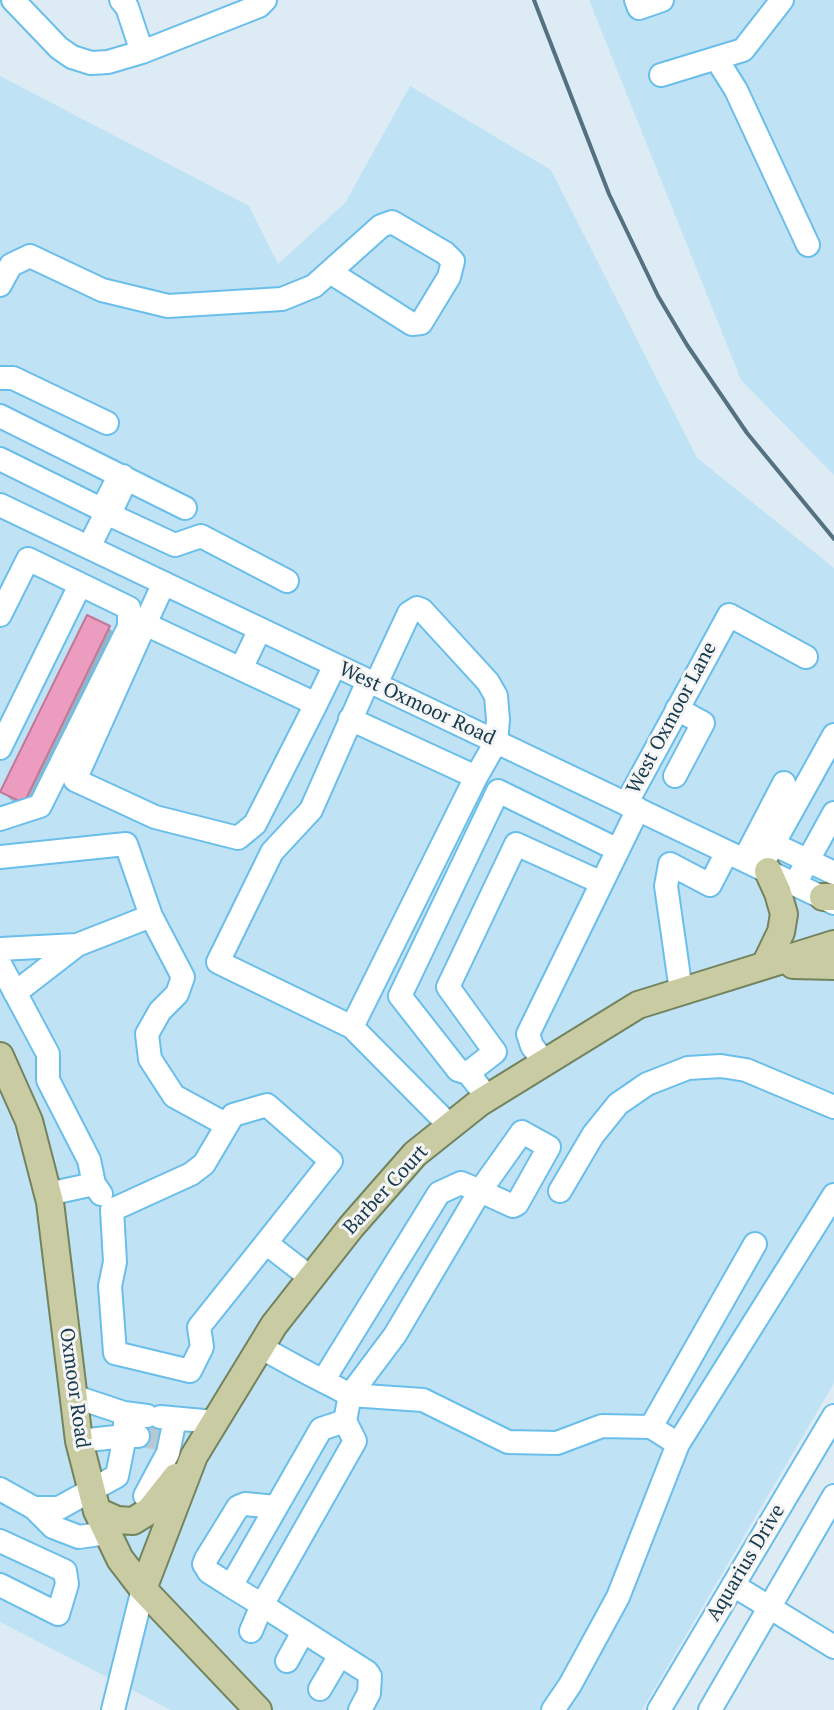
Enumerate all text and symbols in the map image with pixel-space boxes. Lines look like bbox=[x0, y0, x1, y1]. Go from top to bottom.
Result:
street label: West Oxmoor Lane bbox=[622, 638, 722, 798]
street label: West Oxmoor Road bbox=[335, 657, 499, 751]
street label: Barber Court bbox=[338, 1140, 434, 1240]
street label: Oxmoor Road bbox=[54, 1326, 94, 1450]
street label: Aquarius Drive bbox=[702, 1500, 790, 1626]

